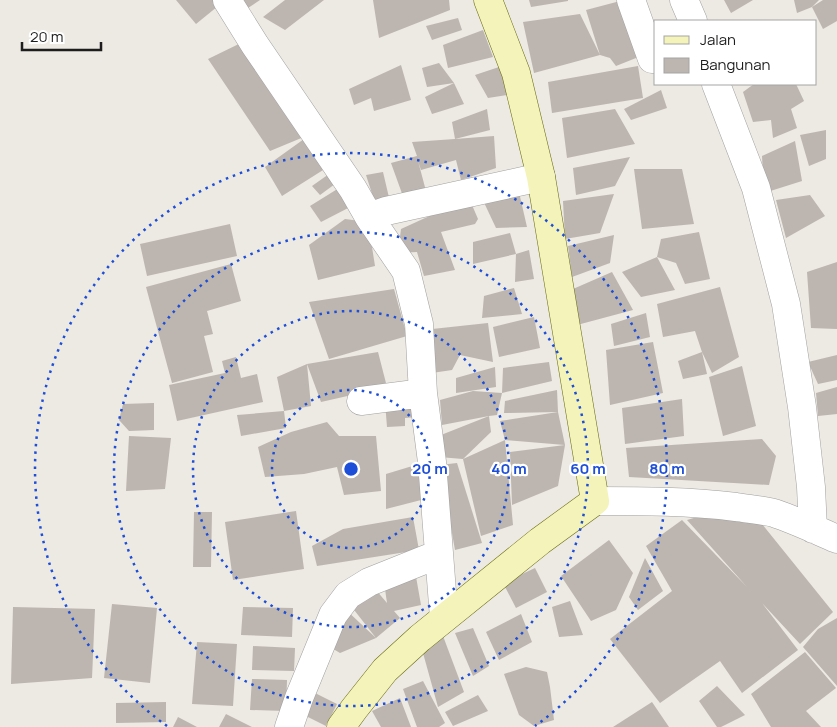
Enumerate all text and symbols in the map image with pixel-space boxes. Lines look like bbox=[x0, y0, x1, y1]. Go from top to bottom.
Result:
scale bar bbox=[22, 20, 101, 52]
legend bbox=[654, 20, 817, 85]
text: 20 m bbox=[30, 26, 63, 47]
text: Jalan bbox=[700, 29, 736, 50]
text: Bangunan bbox=[700, 54, 770, 75]
text: 20 m bbox=[412, 458, 448, 479]
text: 40 m bbox=[491, 458, 527, 479]
text: 60 m bbox=[570, 458, 606, 479]
text: 80 m bbox=[649, 458, 685, 479]
centre of rings bbox=[342, 460, 360, 478]

